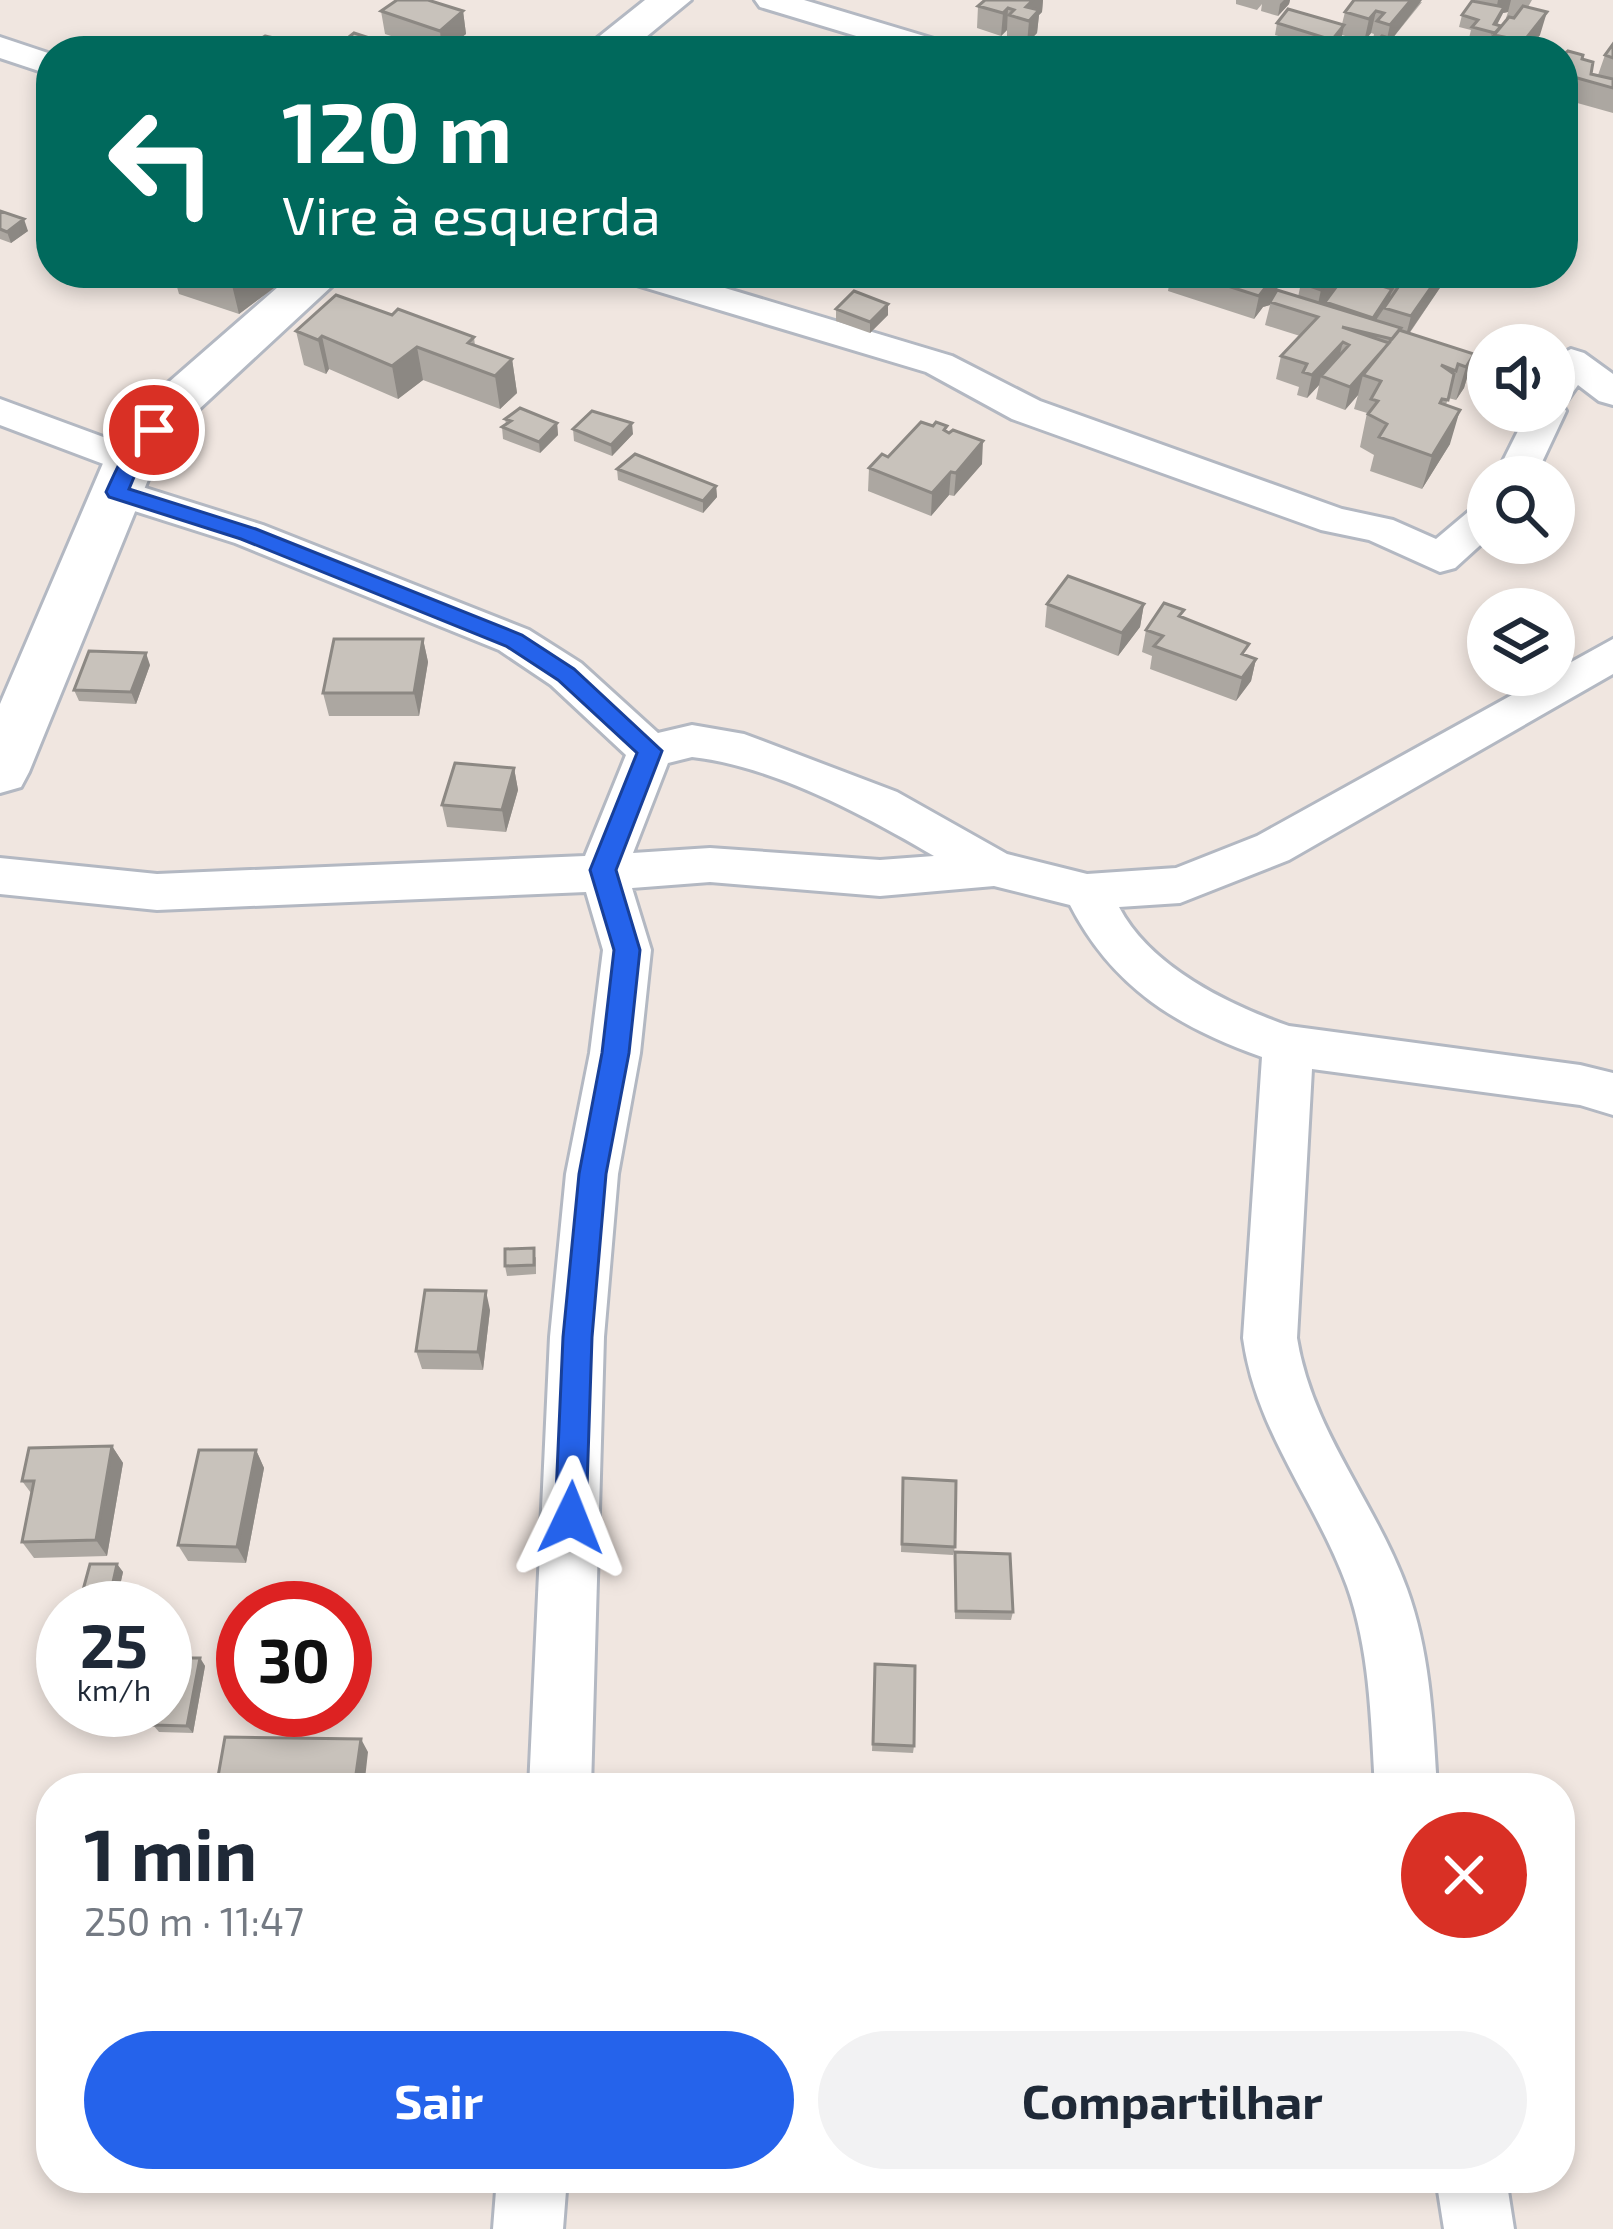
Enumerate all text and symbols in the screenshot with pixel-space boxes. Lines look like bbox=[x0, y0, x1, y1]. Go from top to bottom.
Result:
text: 120 m bbox=[282, 79, 512, 180]
icon: left bbox=[84, 84, 240, 240]
text: Vire à esquerda bbox=[282, 181, 661, 246]
map controls bbox=[1467, 324, 1575, 696]
button: sound bbox=[1467, 324, 1575, 432]
pin bbox=[103, 379, 205, 481]
icon: arrive bbox=[121, 397, 187, 463]
button: search bbox=[1467, 456, 1575, 564]
button: layers bbox=[1467, 588, 1575, 696]
position arrow bbox=[508, 1455, 634, 1581]
speed limit sign: 30 bbox=[216, 1581, 372, 1737]
text: 25 bbox=[80, 1608, 148, 1680]
text: km/h bbox=[77, 1671, 151, 1707]
text: 1 min bbox=[84, 1809, 257, 1895]
button: close bbox=[1401, 1812, 1527, 1938]
text: 250 m · 11:47 bbox=[84, 1897, 304, 1944]
button: Sair bbox=[84, 2031, 794, 2169]
button: Compartilhar bbox=[818, 2031, 1527, 2169]

